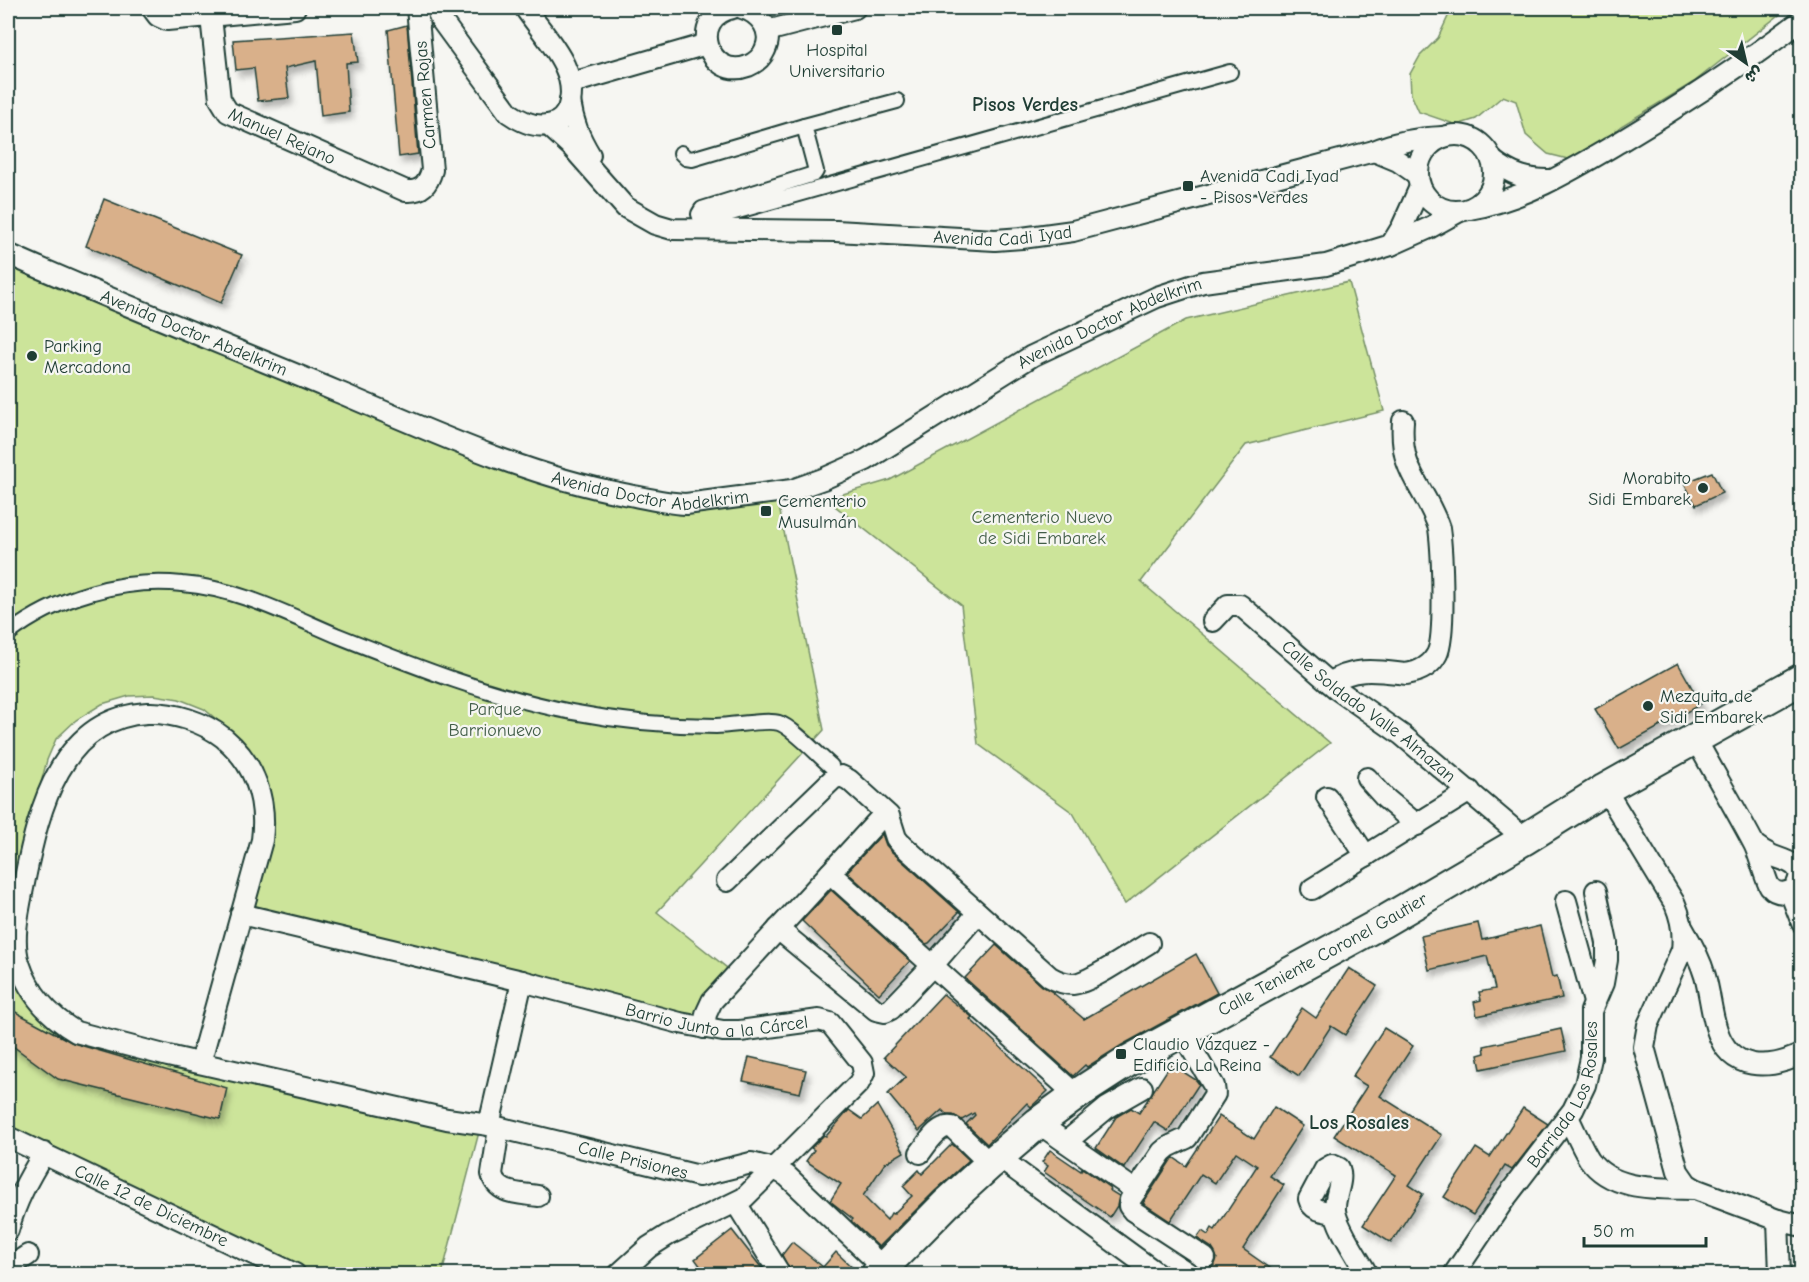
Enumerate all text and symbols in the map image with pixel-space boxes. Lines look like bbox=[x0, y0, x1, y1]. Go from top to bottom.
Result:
marker: Hospital Universitario bbox=[830, 23, 844, 37]
north arrow bbox=[1716, 33, 1776, 93]
street label: Carmen Rojas bbox=[410, 40, 441, 150]
place label: Hospital Universitario bbox=[789, 40, 885, 82]
text: ش bbox=[1741, 62, 1766, 87]
district label: Pisos Verdes bbox=[972, 93, 1078, 116]
street label: Manuel Rejano bbox=[225, 104, 339, 169]
place label: Avenida Cadi Iyad - Pisos Verdes bbox=[1200, 166, 1339, 208]
marker: Avenida Cadi Iyad - Pisos Verdes bbox=[1181, 179, 1195, 193]
street label: Avenida Cadi Iyad bbox=[933, 221, 1074, 251]
street label: Avenida Doctor Abdelkrim bbox=[1014, 273, 1204, 374]
street label: Avenida Doctor Abdelkrim bbox=[97, 285, 290, 381]
place label: Parking Mercadona bbox=[44, 336, 131, 378]
marker: Parking Mercadona bbox=[25, 349, 39, 363]
street label: Avenida Doctor Abdelkrim bbox=[549, 467, 750, 515]
place label: Morabito Sidi Embarek bbox=[1588, 468, 1691, 510]
marker: Morabito Sidi Embarek bbox=[1696, 481, 1710, 495]
place label: Cementerio Musulmán bbox=[778, 491, 866, 533]
marker: Cementerio Musulmán bbox=[759, 504, 773, 518]
park label: Cementerio Nuevo de Sidi Embarek bbox=[971, 507, 1113, 549]
street label: Calle Soldado Valle Almazan bbox=[1277, 636, 1460, 787]
place label: Mezquita de Sidi Embarek bbox=[1660, 686, 1763, 728]
park label: Parque Barrionuevo bbox=[448, 699, 542, 741]
marker: Mezquita de Sidi Embarek bbox=[1641, 699, 1655, 713]
street label: Calle Teniente Coronel Gautier bbox=[1214, 888, 1432, 1021]
street label: Barrio Junto a la Cárcel bbox=[623, 999, 809, 1042]
street label: Barriada Los Rosales bbox=[1523, 1021, 1602, 1172]
place label: Claudio Vázquez - Edificio La Reina bbox=[1133, 1034, 1270, 1076]
marker: Claudio Vázquez - Edificio La Reina bbox=[1114, 1047, 1128, 1061]
district label: Los Rosales bbox=[1309, 1111, 1409, 1134]
street label: Calle Prisiones bbox=[576, 1137, 690, 1184]
street label: Calle 12 de Diciembre bbox=[71, 1160, 232, 1252]
scale bar bbox=[1584, 1210, 1706, 1248]
text: 50 m bbox=[1593, 1221, 1635, 1242]

